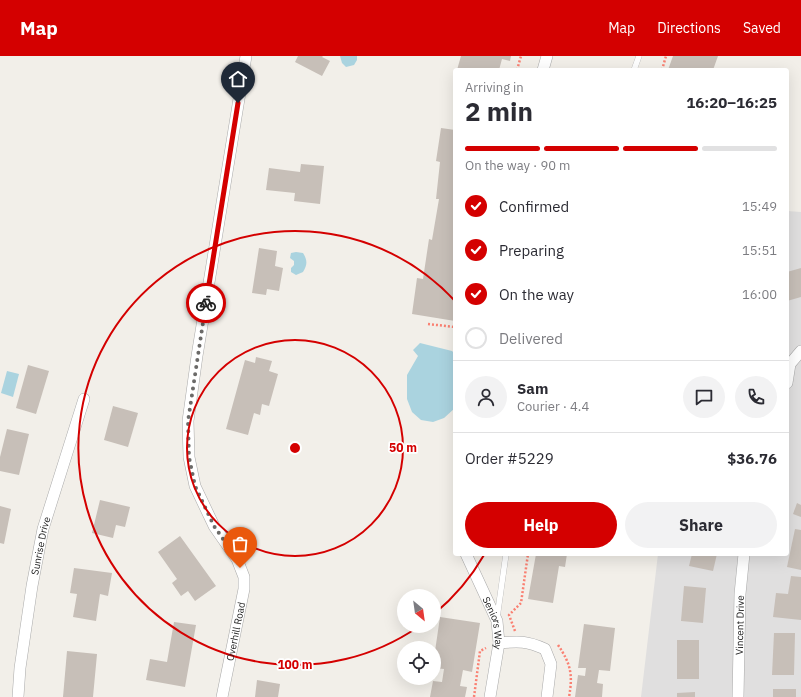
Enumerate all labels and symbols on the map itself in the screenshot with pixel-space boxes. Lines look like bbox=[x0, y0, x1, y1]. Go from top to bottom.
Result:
pin bbox=[221, 62, 255, 103]
courier bbox=[186, 283, 226, 323]
text: 50 m bbox=[389, 440, 417, 455]
centre of rings bbox=[288, 441, 302, 455]
street label: Sunrise Drive bbox=[28, 514, 53, 576]
pin bbox=[223, 527, 257, 568]
north arrow bbox=[397, 589, 441, 633]
street label: Seniors Way bbox=[480, 594, 506, 651]
street label: Vincent Drive bbox=[732, 595, 746, 655]
street label: Overhill Road bbox=[223, 601, 248, 662]
text: 100 m bbox=[277, 657, 313, 672]

